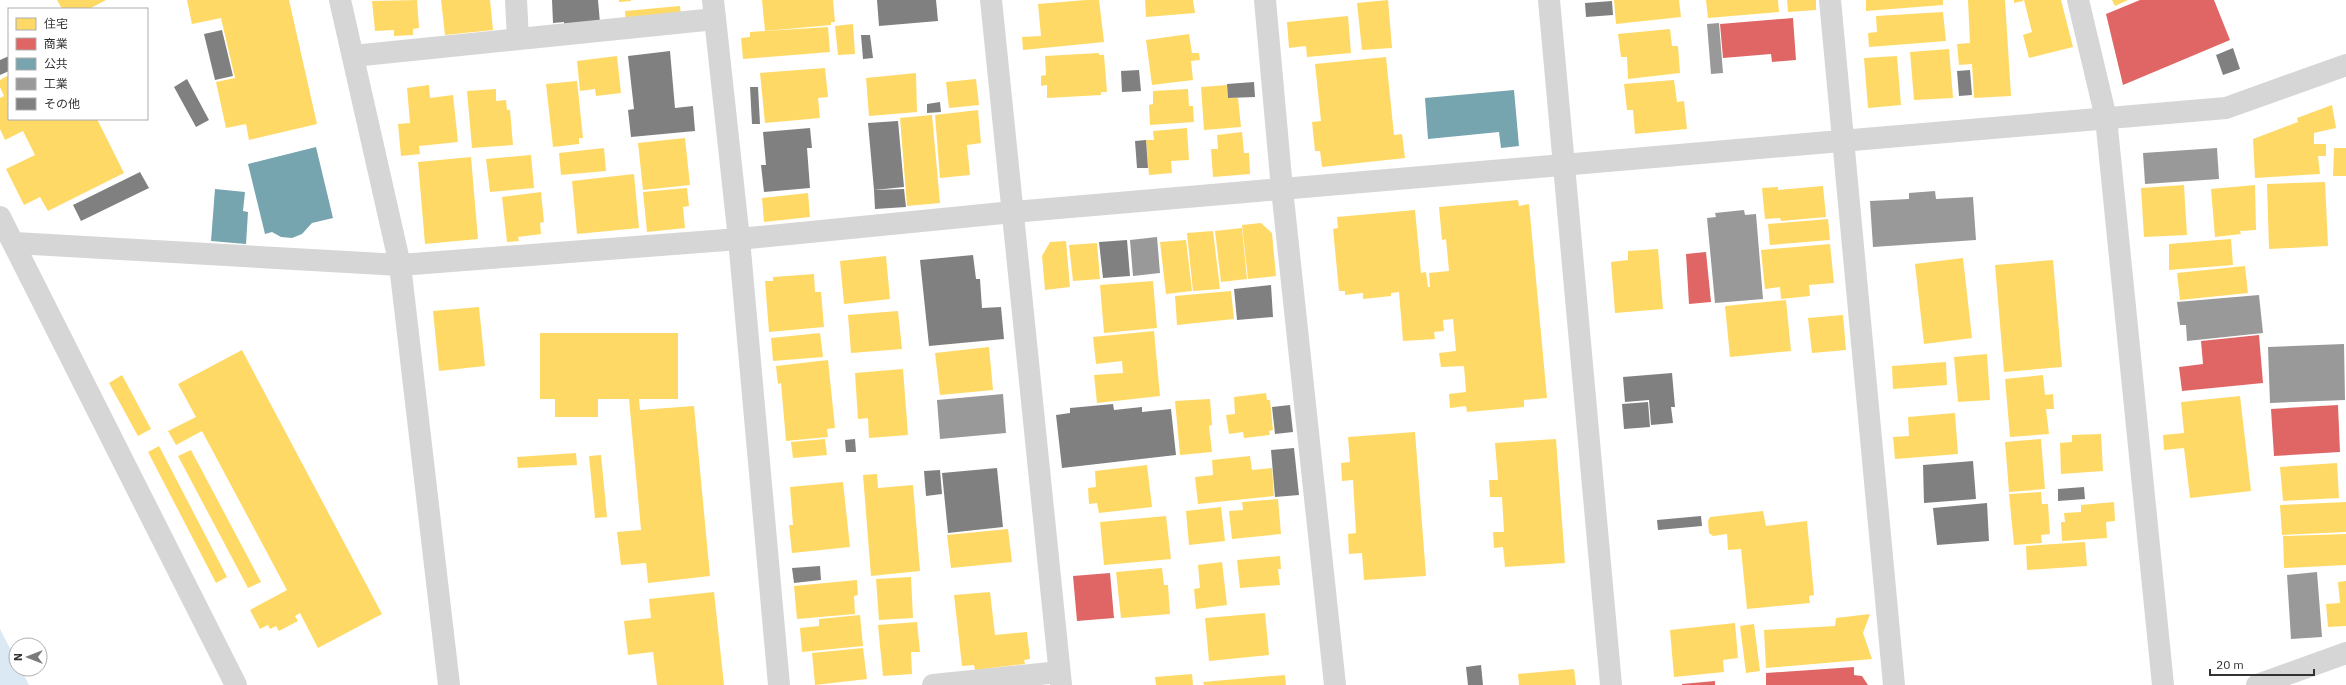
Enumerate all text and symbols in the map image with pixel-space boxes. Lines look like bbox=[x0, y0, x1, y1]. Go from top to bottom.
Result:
legend bbox=[8, 8, 148, 120]
text: 住宅 bbox=[44, 16, 68, 31]
text: 商業 bbox=[44, 36, 68, 51]
text: 公共 bbox=[44, 56, 68, 71]
text: 工業 bbox=[44, 76, 68, 91]
text: その他 bbox=[44, 96, 80, 111]
north arrow bbox=[8, 637, 48, 677]
scale bar bbox=[2210, 651, 2314, 677]
text: N bbox=[11, 653, 25, 661]
text: 20 m bbox=[2216, 657, 2244, 672]

